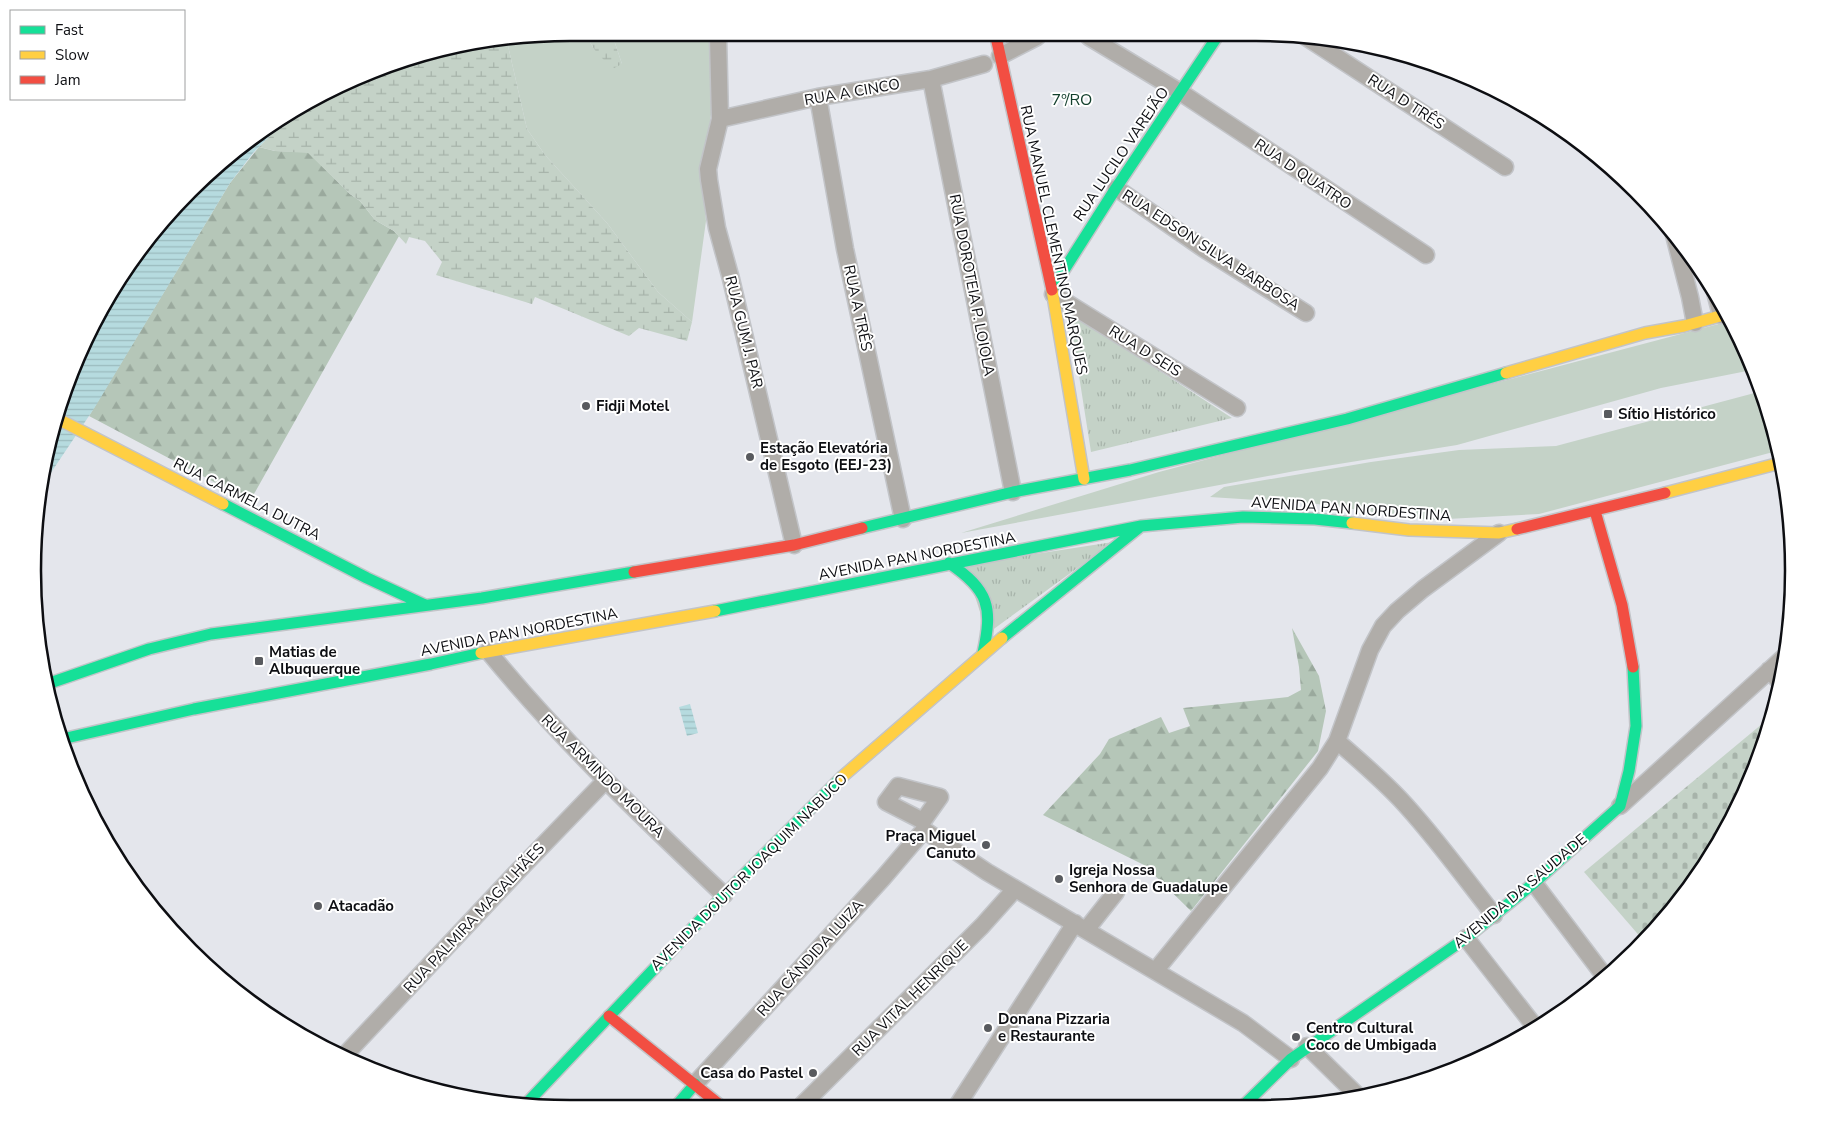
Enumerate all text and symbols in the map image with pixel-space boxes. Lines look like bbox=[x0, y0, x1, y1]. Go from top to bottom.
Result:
legend bbox=[10, 10, 185, 100]
text: Fast bbox=[55, 20, 84, 40]
text: Slow bbox=[55, 45, 90, 65]
text: Jam bbox=[54, 70, 81, 90]
street label: RUA D TRÊS bbox=[1364, 70, 1448, 134]
street label: RUA A CINCO bbox=[803, 74, 901, 110]
street label: RUA LUCILO VAREJÃO bbox=[1069, 83, 1173, 225]
district label: 7º/RO bbox=[1052, 89, 1092, 111]
street label: RUA MANUEL CLEMENTINO MARQUES bbox=[1016, 103, 1092, 377]
street label: RUA D QUATRO bbox=[1250, 134, 1356, 214]
street label: RUA EDSON SILVA BARBOSA bbox=[1118, 185, 1304, 315]
street label: RUA DOROTEIA P. LOIOLA bbox=[945, 192, 999, 378]
street label: RUA A TRÊS bbox=[839, 263, 877, 353]
street label: RUA GUM J. PAR bbox=[720, 274, 768, 390]
street label: RUA D SEIS bbox=[1105, 321, 1185, 381]
place label: Fidji Motel bbox=[596, 396, 669, 416]
marker: Fidji Motel bbox=[580, 400, 592, 412]
place label: Sítio Histórico bbox=[1618, 404, 1716, 424]
marker: Sítio Histórico bbox=[1602, 408, 1614, 420]
place label: Estação Elevatória de Esgoto (EEJ-23) bbox=[760, 438, 892, 475]
marker: Estação Elevatória de Esgoto (EEJ-23) bbox=[744, 451, 756, 463]
street label: RUA CARMELA DUTRA bbox=[170, 453, 324, 545]
street label: AVENIDA PAN NORDESTINA bbox=[1250, 492, 1452, 526]
street label: AVENIDA PAN NORDESTINA bbox=[817, 527, 1017, 585]
street label: AVENIDA PAN NORDESTINA bbox=[419, 603, 619, 661]
place label: Matias de Albuquerque bbox=[269, 642, 360, 679]
marker: Matias de Albuquerque bbox=[253, 655, 265, 667]
street label: RUA ARMINDO MOURA bbox=[537, 710, 669, 842]
street label: AVENIDA DOUTOR JOAQUIM NABUCO bbox=[646, 769, 852, 975]
place label: Praça Miguel Canuto bbox=[886, 826, 976, 863]
street label: AVENIDA DA SAUDADE bbox=[1449, 829, 1591, 953]
street label: RUA PALMIRA MAGALHÃES bbox=[399, 839, 549, 997]
marker: Praça Miguel Canuto bbox=[980, 839, 992, 851]
place label: Igreja Nossa Senhora de Guadalupe bbox=[1069, 860, 1228, 897]
marker: Igreja Nossa Senhora de Guadalupe bbox=[1053, 873, 1065, 885]
street label: RUA CÂNDIDA LUIZA bbox=[752, 895, 868, 1021]
place label: Atacadão bbox=[328, 896, 394, 916]
marker: Atacadão bbox=[312, 900, 324, 912]
street label: RUA VITAL HENRIQUE bbox=[847, 935, 973, 1061]
place label: Donana Pizzaria e Restaurante bbox=[998, 1009, 1110, 1046]
place label: Centro Cultural Coco de Umbigada bbox=[1306, 1018, 1437, 1055]
marker: Donana Pizzaria e Restaurante bbox=[982, 1022, 994, 1034]
marker: Centro Cultural Coco de Umbigada bbox=[1290, 1031, 1302, 1043]
place label: Casa do Pastel bbox=[700, 1063, 803, 1083]
marker: Casa do Pastel bbox=[807, 1067, 819, 1079]

